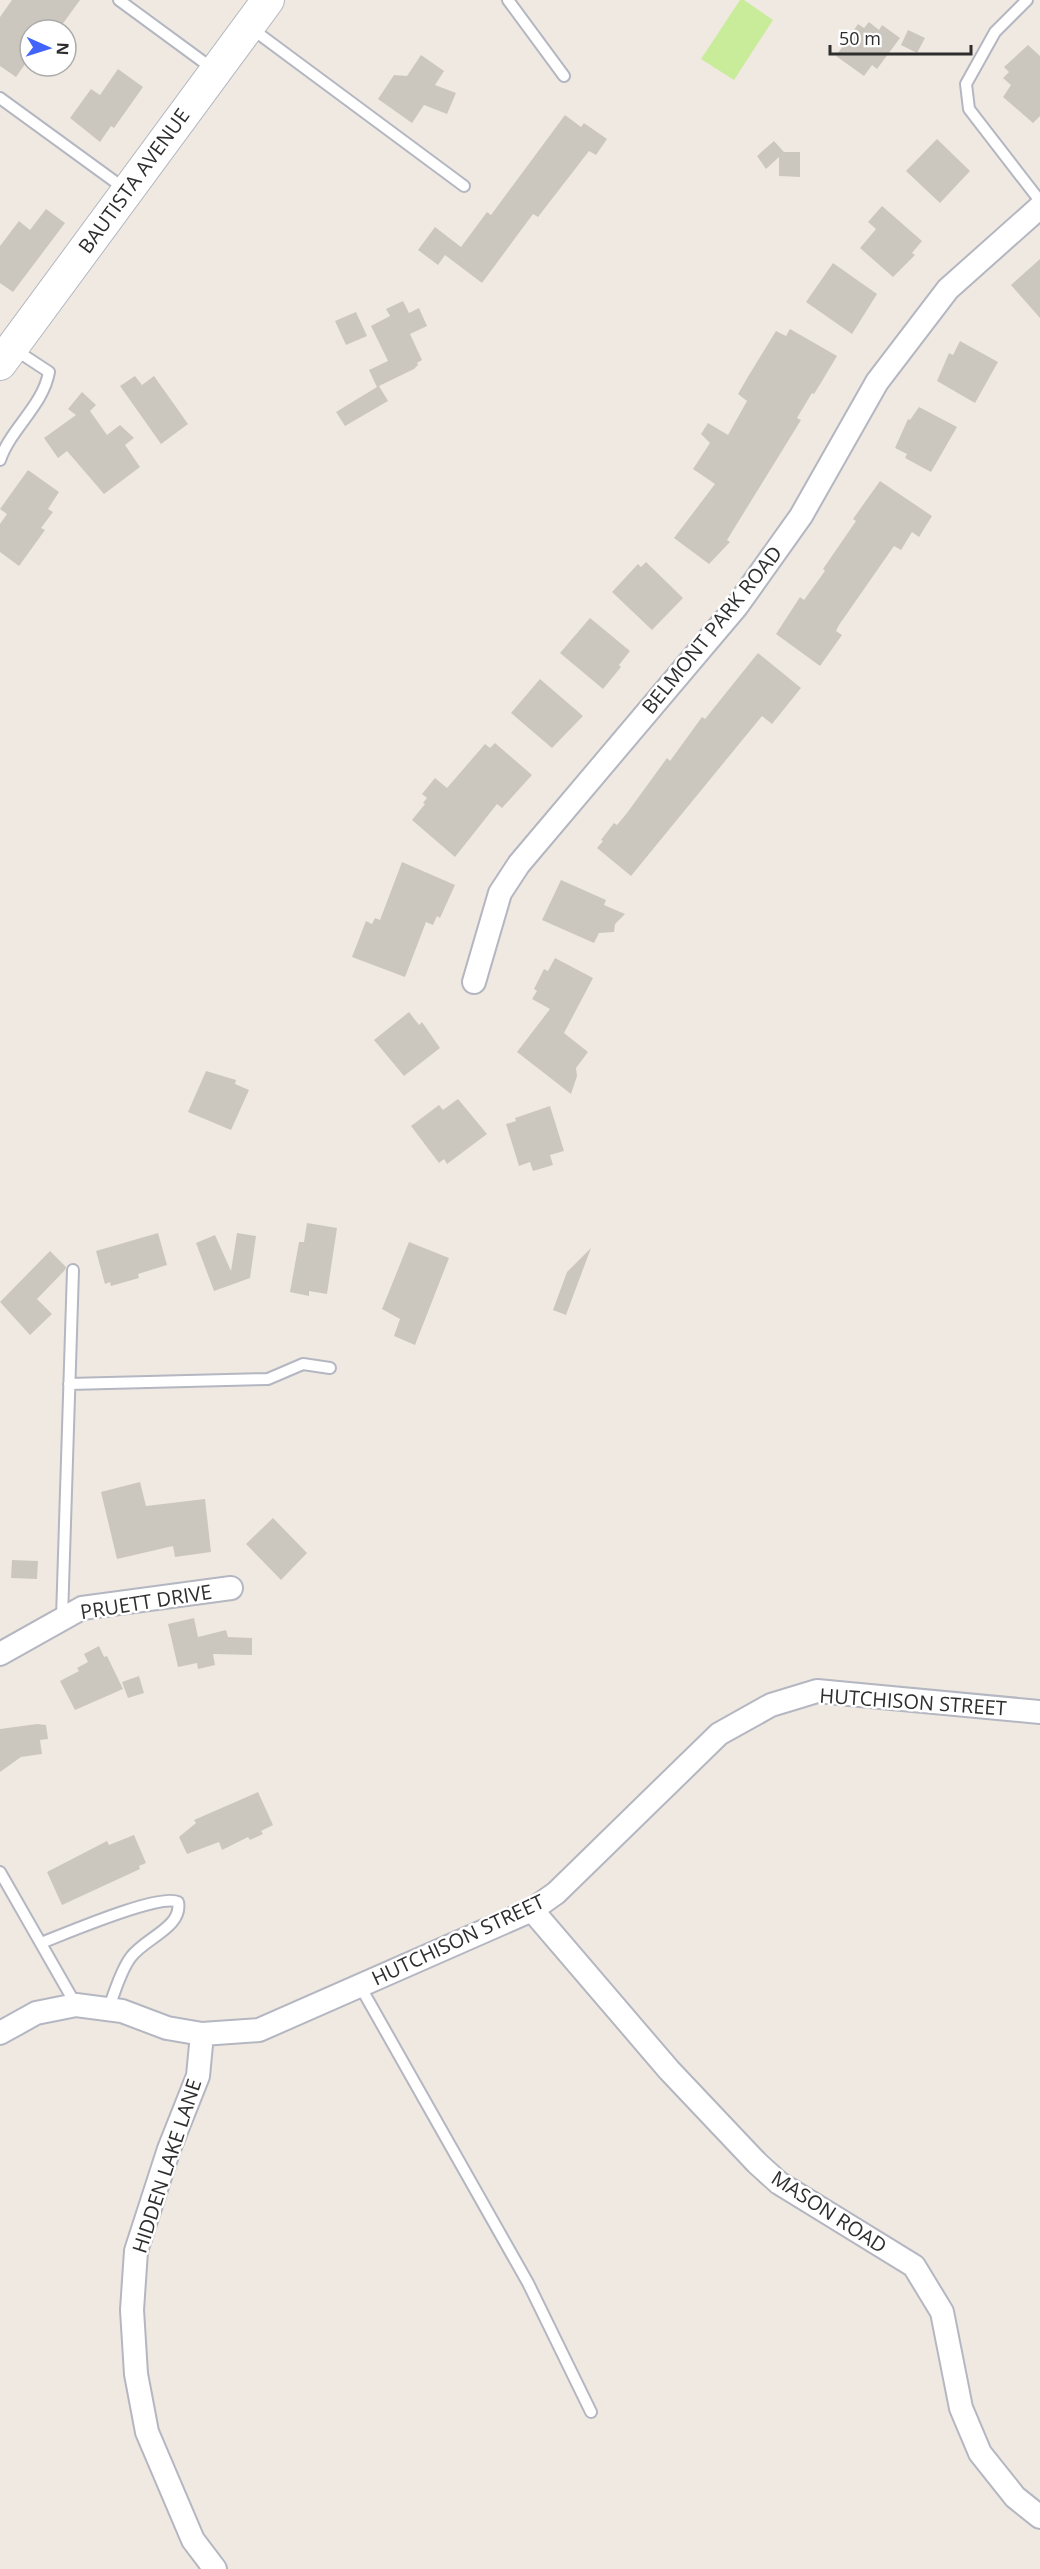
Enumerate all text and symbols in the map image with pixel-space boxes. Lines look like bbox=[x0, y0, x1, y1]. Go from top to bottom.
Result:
north arrow bbox=[18, 18, 78, 78]
scale bar bbox=[830, 18, 971, 56]
text: 50 m bbox=[839, 26, 881, 50]
text: N bbox=[52, 42, 74, 56]
street label: BAUTISTA AVENUE bbox=[72, 103, 195, 259]
street label: BELMONT PARK ROAD bbox=[635, 540, 788, 719]
street label: PRUETT DRIVE bbox=[78, 1578, 214, 1625]
street label: HUTCHISON STREET bbox=[819, 1681, 1008, 1722]
street label: HUTCHISON STREET bbox=[367, 1888, 549, 1991]
street label: HIDDEN LAKE LANE bbox=[126, 2075, 207, 2256]
street label: MASON ROAD bbox=[766, 2164, 892, 2259]

